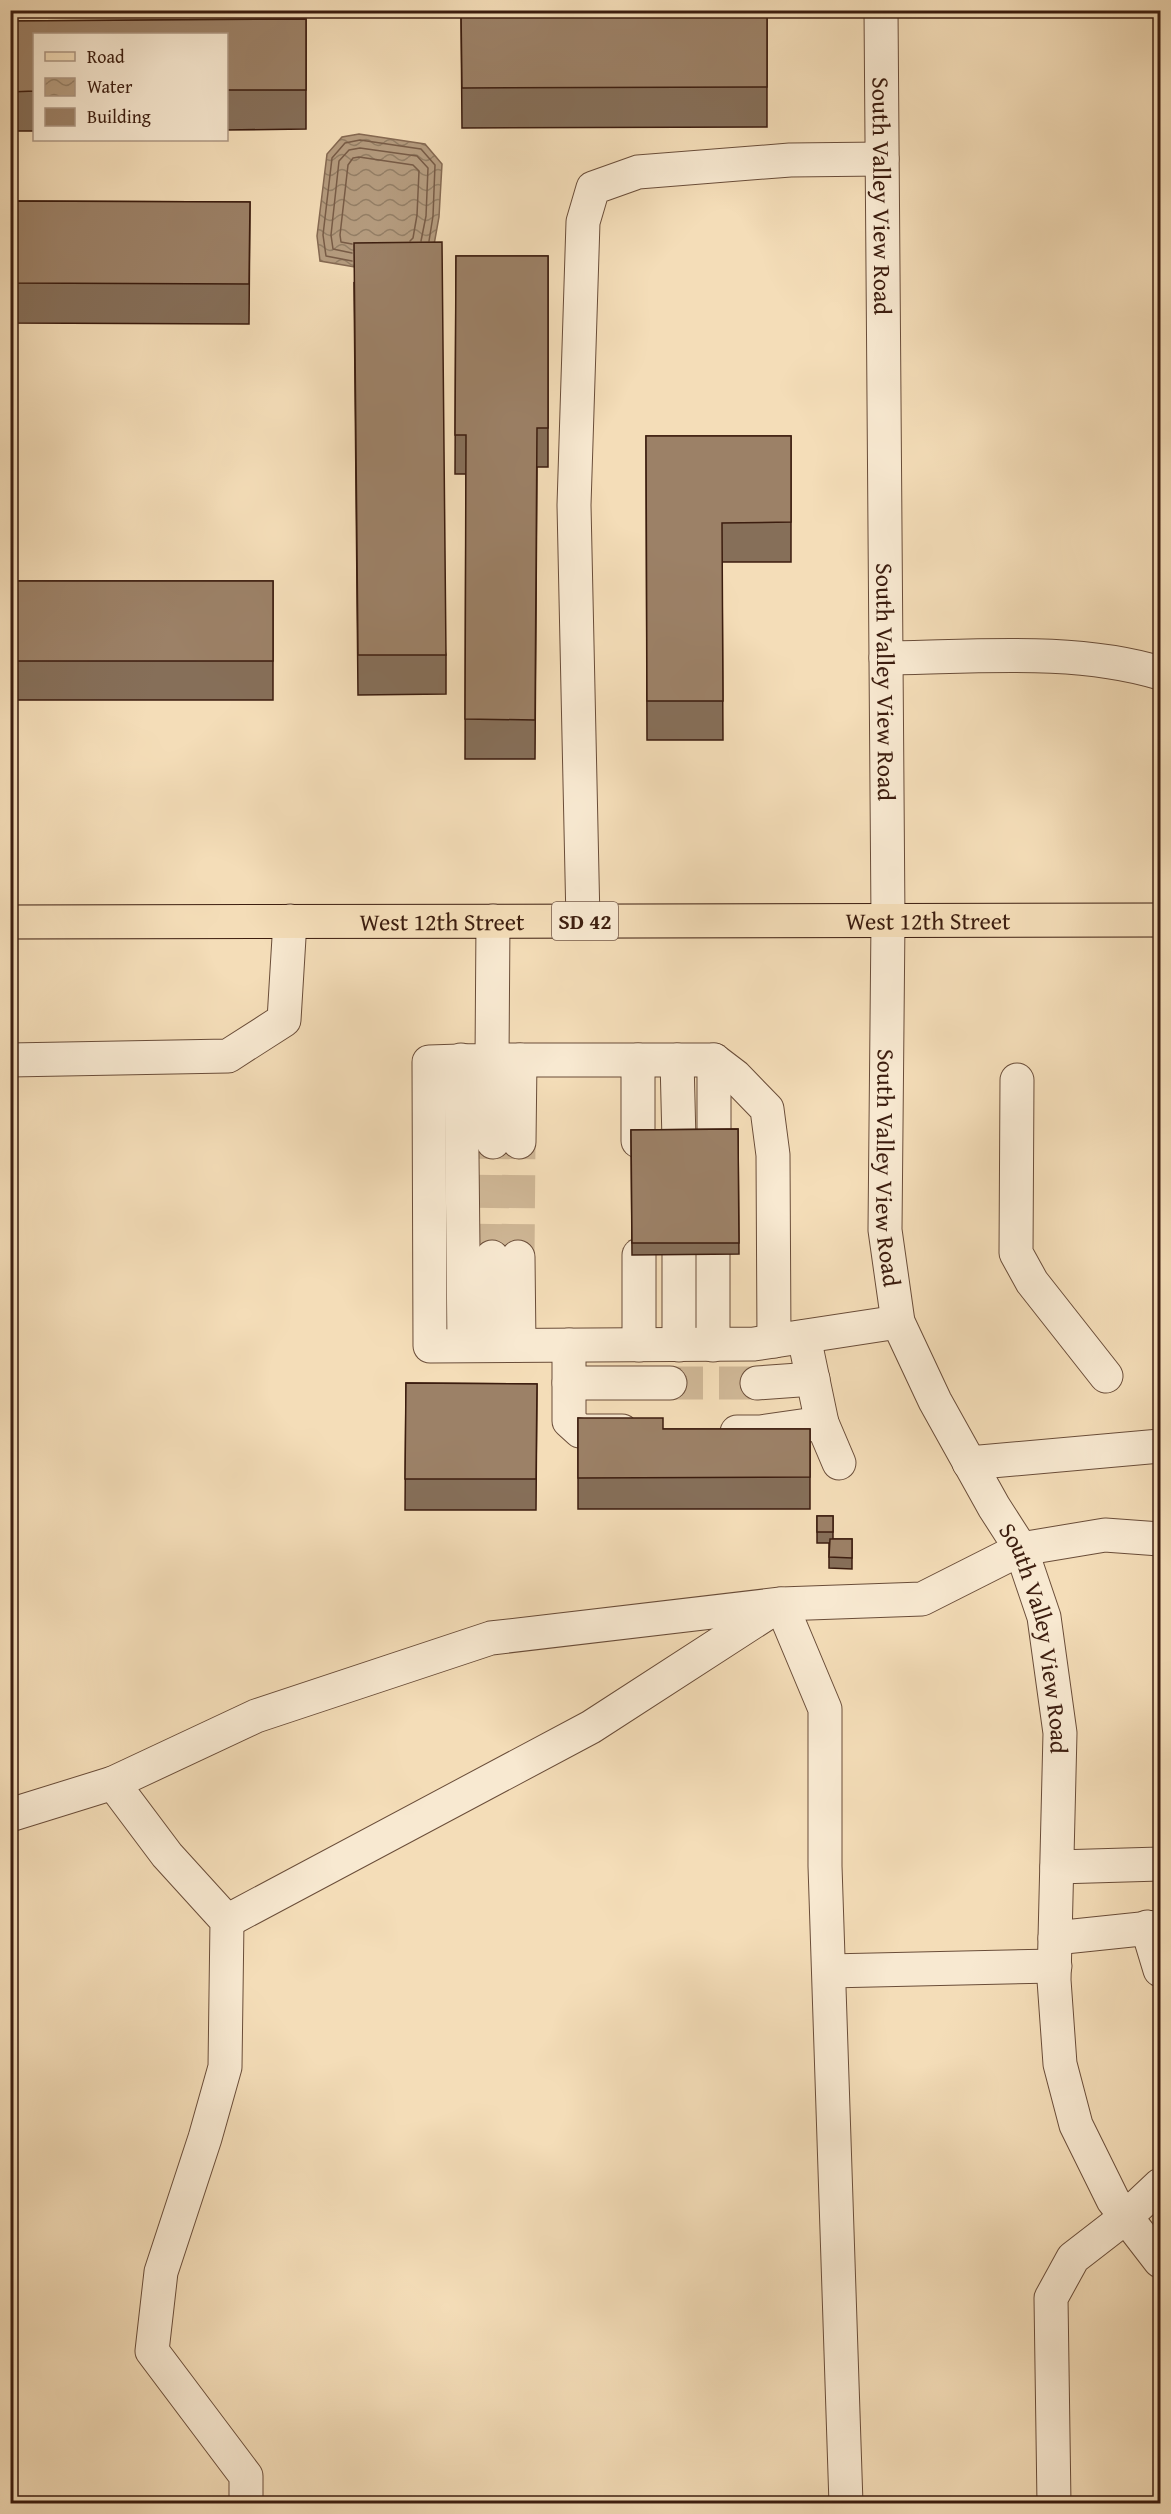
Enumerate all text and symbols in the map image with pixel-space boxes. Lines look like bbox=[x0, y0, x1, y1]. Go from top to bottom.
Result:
legend bbox=[33, 33, 228, 141]
text: Road bbox=[87, 43, 125, 70]
text: Water bbox=[87, 73, 133, 100]
street label: South Valley View Road bbox=[864, 77, 901, 315]
text: Building bbox=[87, 103, 151, 130]
street label: South Valley View Road bbox=[868, 563, 905, 801]
road number: SD 42 bbox=[552, 902, 618, 940]
street label: West 12th Street bbox=[845, 903, 1011, 938]
street label: West 12th Street bbox=[359, 904, 525, 939]
street label: South Valley View Road bbox=[867, 1049, 910, 1289]
street label: South Valley View Road bbox=[991, 1516, 1078, 1754]

